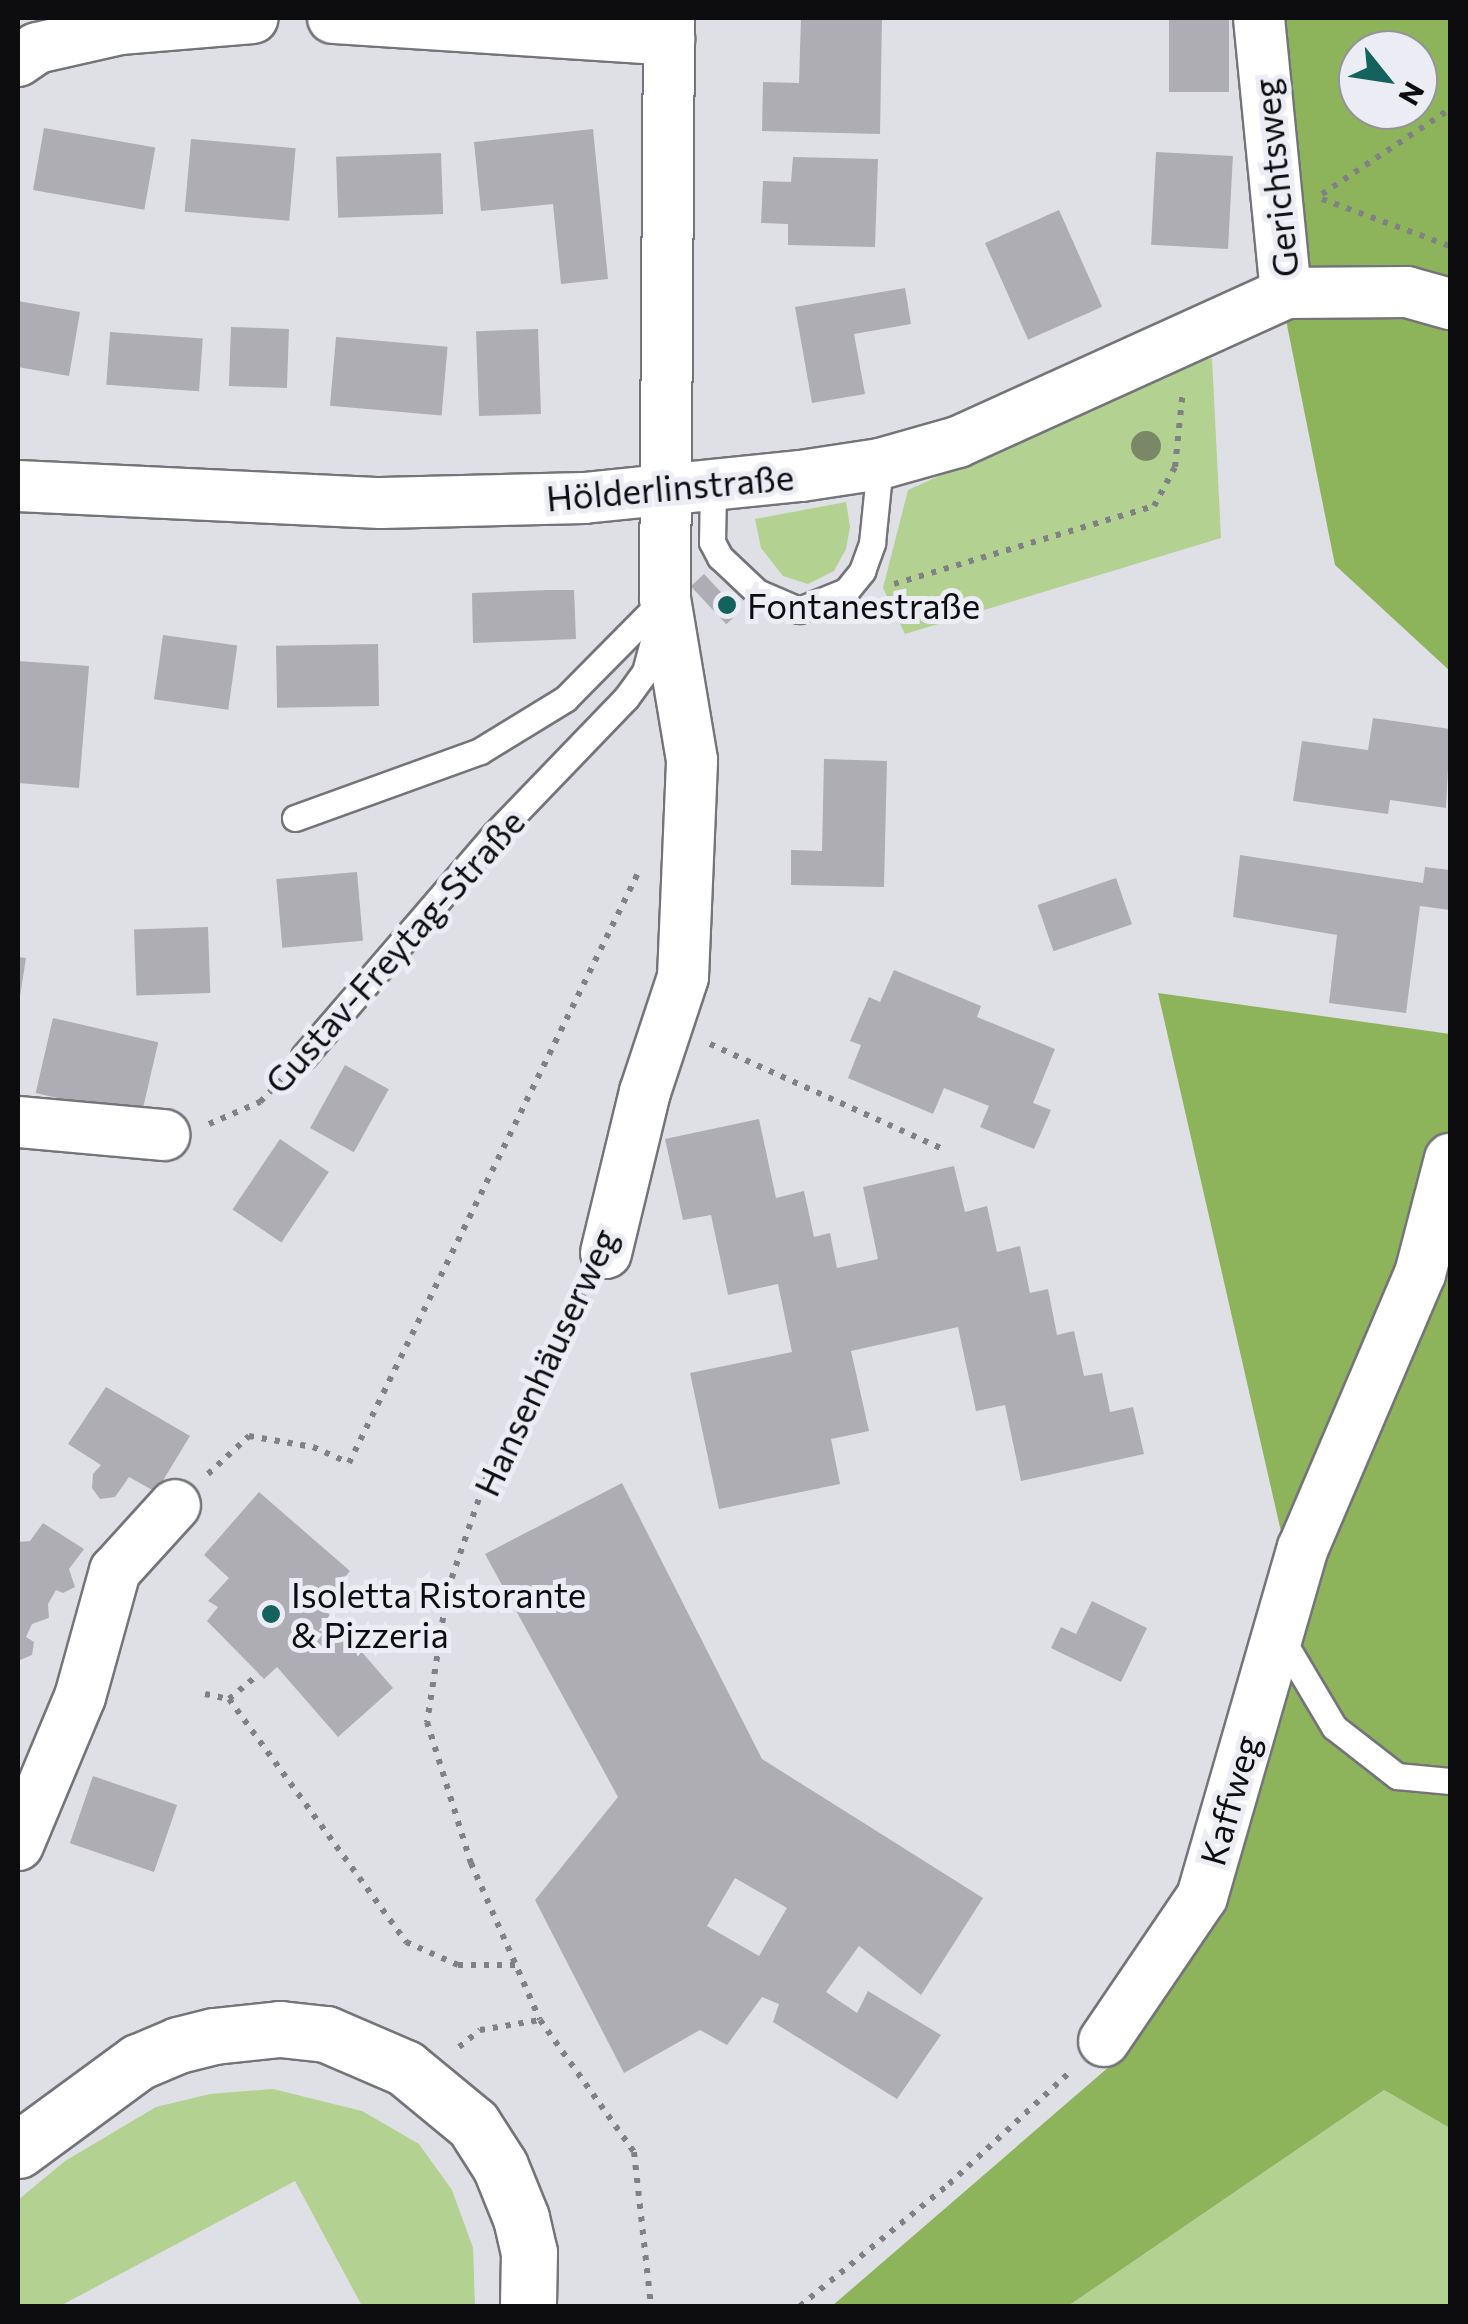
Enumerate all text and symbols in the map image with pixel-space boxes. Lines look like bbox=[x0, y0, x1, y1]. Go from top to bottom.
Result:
north arrow bbox=[1338, 30, 1438, 130]
text: N bbox=[1392, 76, 1432, 112]
street label: Gerichtsweg bbox=[1244, 77, 1306, 279]
street label: Hölderlinstraße bbox=[544, 455, 796, 519]
place label: Fontanestraße bbox=[747, 584, 980, 626]
marker: Fontanestraße bbox=[716, 594, 738, 616]
street label: Gustav-Freytag-Straße bbox=[256, 801, 532, 1101]
street label: Hansenhäuserweg bbox=[465, 1222, 625, 1502]
place label: Isoletta Ristorante & Pizzeria bbox=[291, 1573, 586, 1655]
marker: Isoletta Ristorante & Pizzeria bbox=[260, 1603, 282, 1625]
street label: Kaffweg bbox=[1190, 1730, 1268, 1870]

